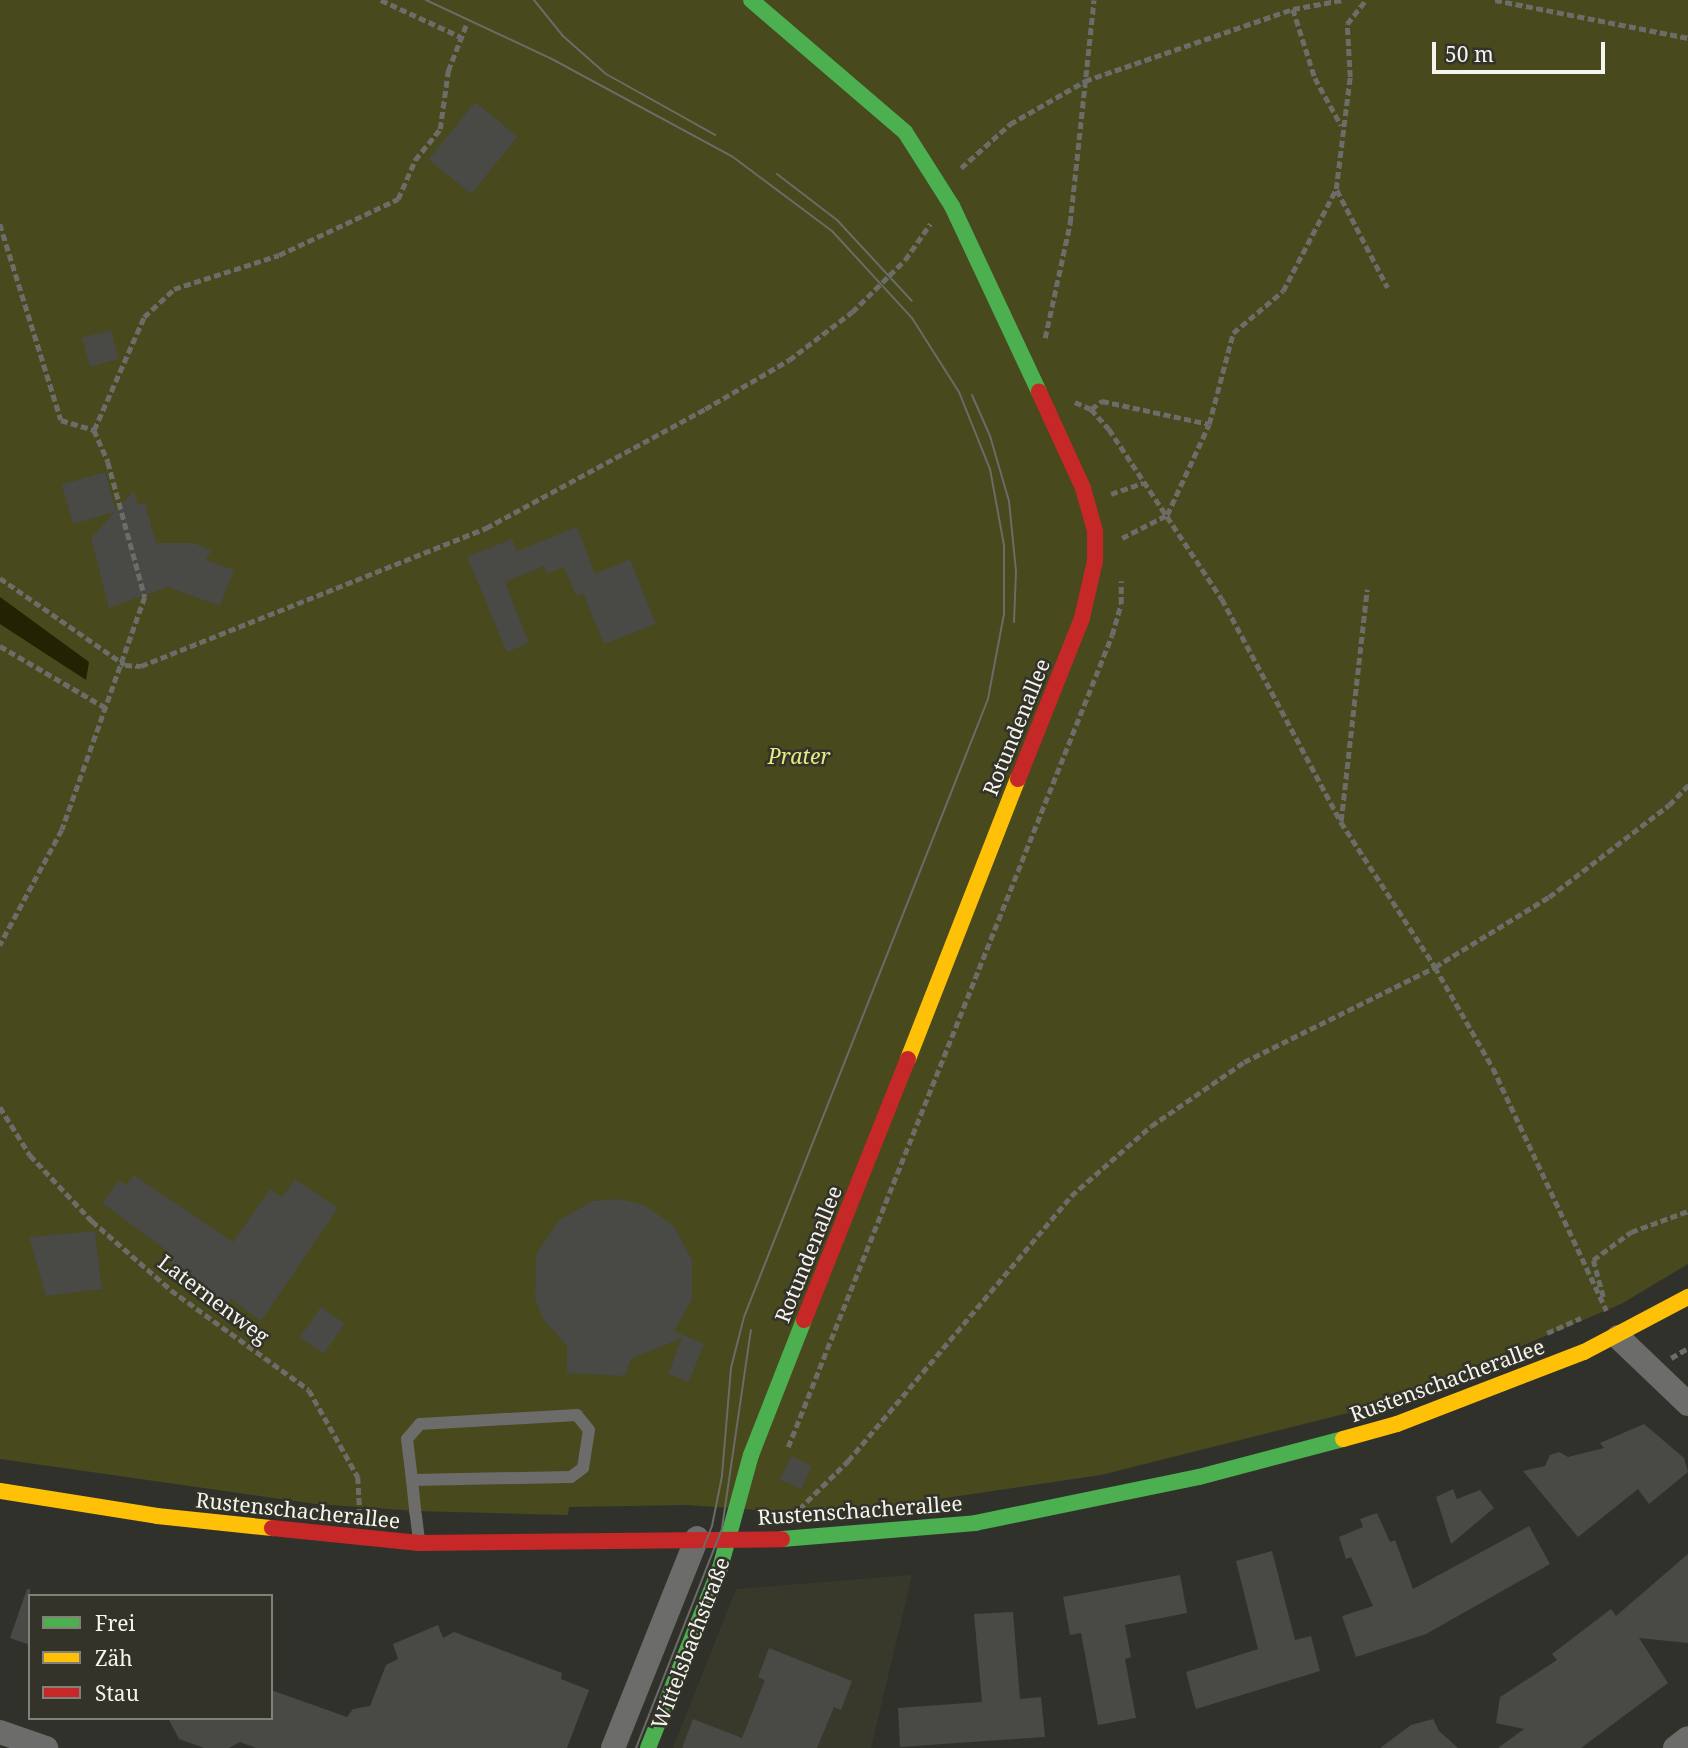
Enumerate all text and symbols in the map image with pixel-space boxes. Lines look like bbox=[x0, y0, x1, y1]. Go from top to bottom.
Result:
scale bar bbox=[1436, 28, 1609, 72]
text: 50 m bbox=[1445, 40, 1494, 68]
street label: Rotundenallee bbox=[977, 655, 1055, 799]
park label: Prater bbox=[768, 743, 830, 769]
street label: Rotundenallee bbox=[769, 1182, 847, 1326]
street label: Laternenweg bbox=[154, 1249, 274, 1349]
street label: Rustenschacherallee bbox=[1346, 1333, 1548, 1427]
street label: Rustenschacherallee bbox=[195, 1487, 401, 1533]
street label: Rustenschacherallee bbox=[757, 1490, 963, 1530]
street label: Wittelsbachstraße bbox=[646, 1553, 734, 1733]
legend bbox=[28, 1594, 273, 1720]
text: Frei bbox=[95, 1609, 135, 1637]
text: Zäh bbox=[95, 1644, 133, 1672]
text: Stau bbox=[95, 1679, 139, 1707]

